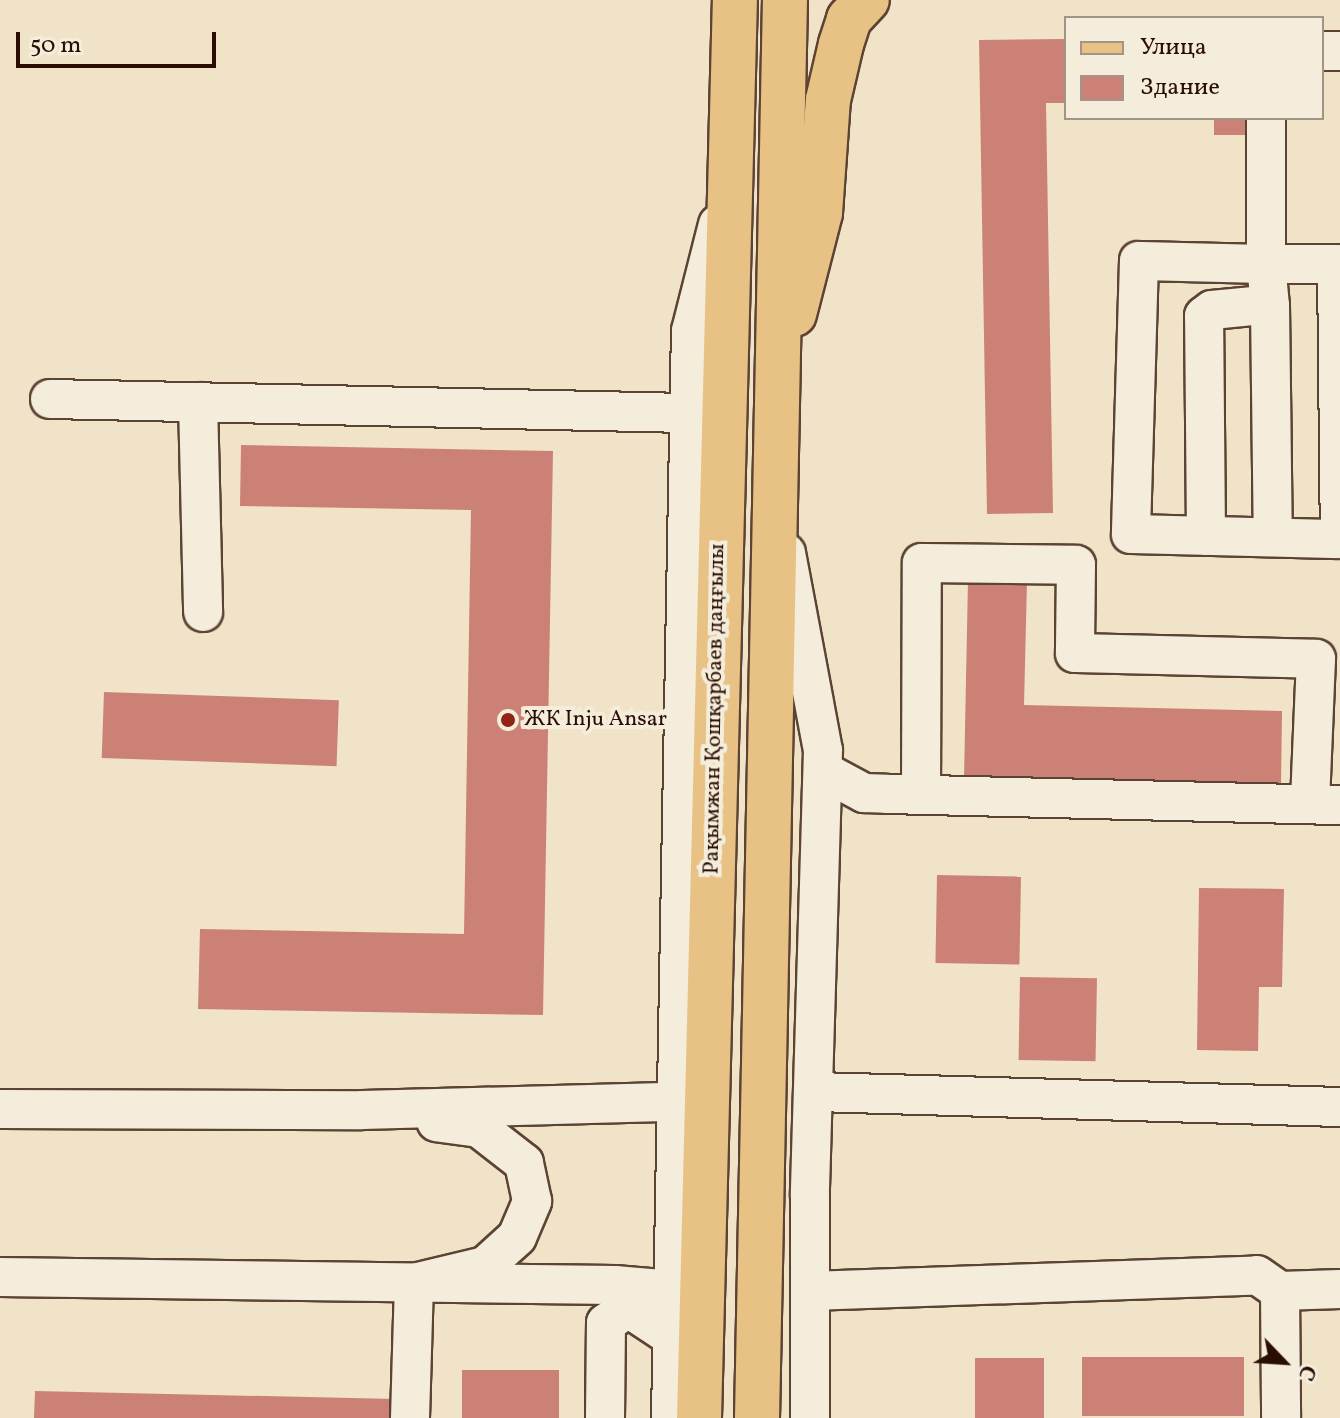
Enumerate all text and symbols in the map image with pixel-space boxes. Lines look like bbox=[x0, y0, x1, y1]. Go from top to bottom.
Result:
scale bar bbox=[20, 16, 220, 66]
legend bbox=[1064, 16, 1324, 120]
text: 50 m bbox=[30, 29, 82, 63]
text: Улица bbox=[1140, 31, 1207, 65]
text: Здание bbox=[1140, 71, 1220, 105]
street label: Рақымжан Қошқарбаев даңғылы bbox=[699, 543, 731, 875]
place label: ЖК Inju Ansar bbox=[524, 707, 667, 733]
marker: ЖК Inju Ansar bbox=[499, 711, 517, 729]
north arrow bbox=[1244, 1322, 1324, 1402]
text: С bbox=[1289, 1359, 1323, 1385]

